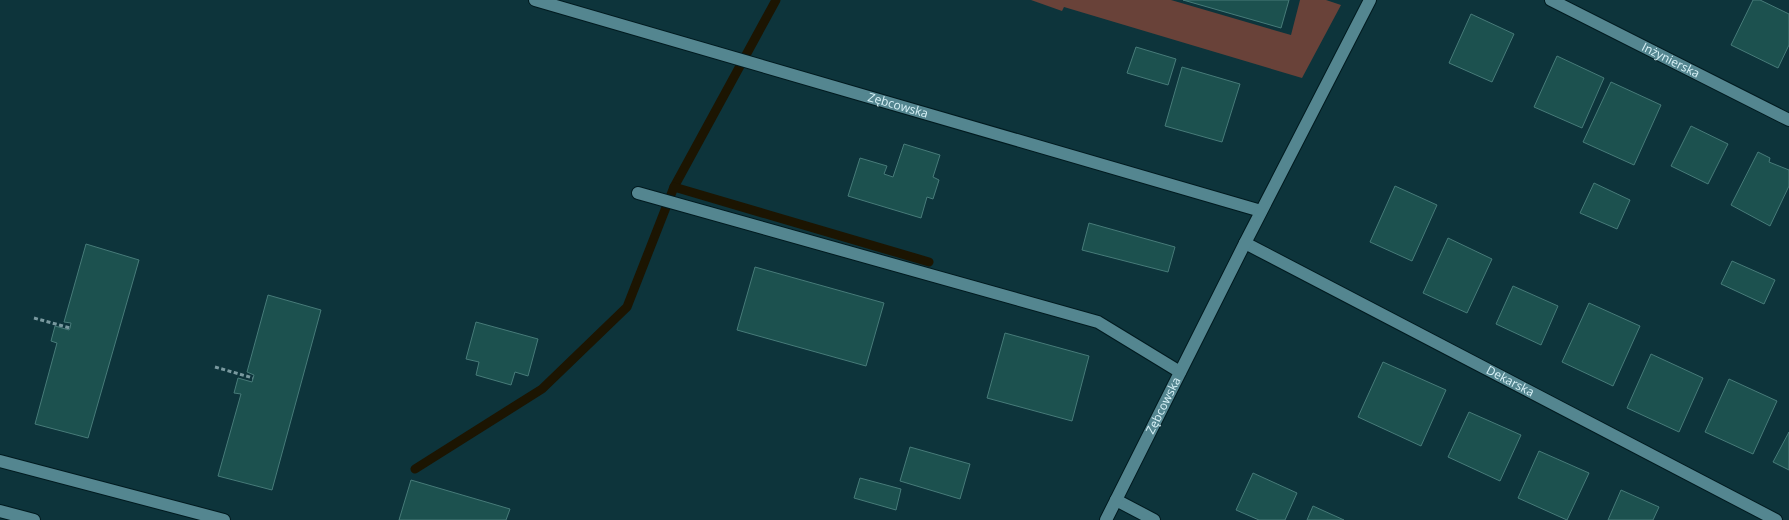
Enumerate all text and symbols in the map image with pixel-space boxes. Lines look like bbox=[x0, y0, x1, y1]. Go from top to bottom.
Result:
street label: Inżynierska bbox=[1639, 38, 1703, 82]
street label: Zębcowska bbox=[866, 88, 930, 122]
street label: Dekarska bbox=[1483, 361, 1537, 400]
street label: Zębcowska bbox=[1141, 374, 1184, 437]

